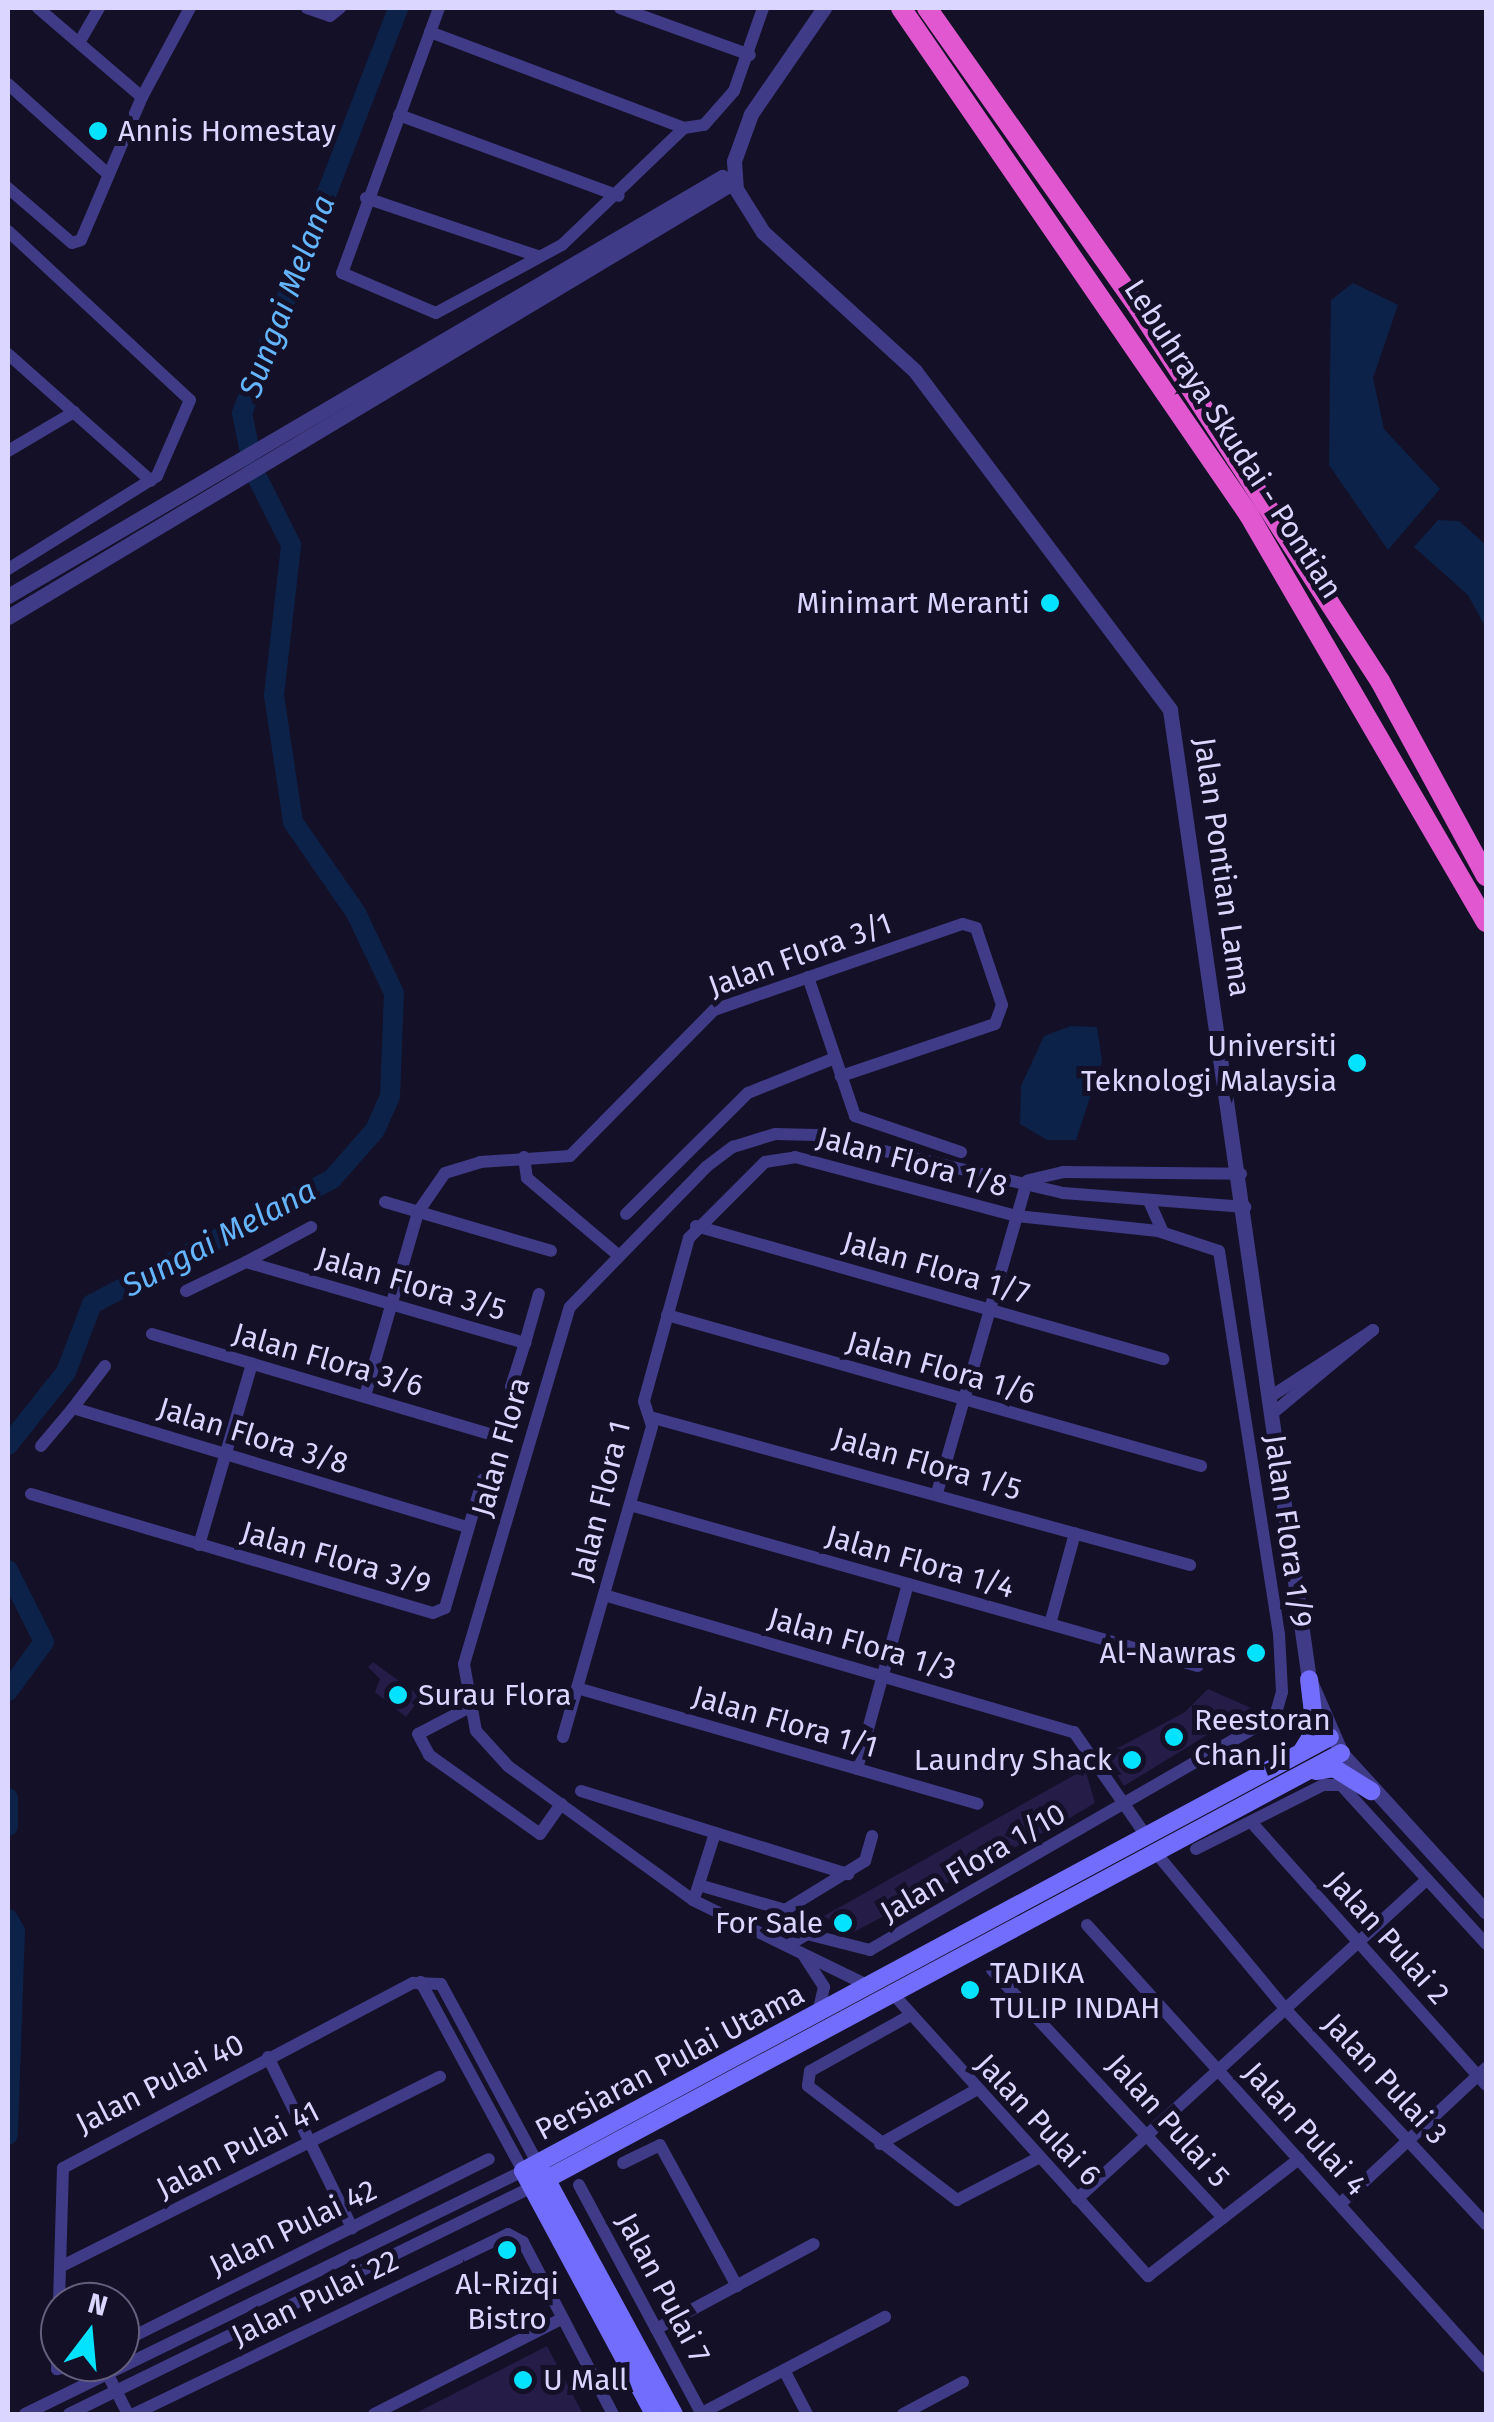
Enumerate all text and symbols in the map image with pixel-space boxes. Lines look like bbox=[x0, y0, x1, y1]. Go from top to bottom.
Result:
place label: Annis Homestay bbox=[118, 113, 336, 149]
marker: Annis Homestay bbox=[87, 120, 109, 142]
water label: Sungai Melana bbox=[231, 189, 343, 403]
street label: Lebuhraya Skudai - Pontian bbox=[1116, 273, 1350, 605]
place label: Minimart Meranti bbox=[796, 585, 1030, 621]
marker: Minimart Meranti bbox=[1039, 592, 1061, 614]
street label: Jalan Pontian Lama bbox=[1186, 735, 1258, 999]
street label: Jalan Flora 3/1 bbox=[704, 905, 896, 1005]
place label: Universiti Teknologi Malaysia bbox=[1081, 1028, 1337, 1098]
marker: Universiti Teknologi Malaysia bbox=[1346, 1052, 1368, 1074]
street label: Jalan Flora 1/8 bbox=[813, 1119, 1011, 1205]
water label: Sungai Melana bbox=[116, 1171, 322, 1305]
street label: Jalan Flora 1/7 bbox=[838, 1224, 1034, 1312]
street label: Jalan Flora 3/5 bbox=[312, 1240, 510, 1328]
street label: Jalan Flora 3/6 bbox=[229, 1316, 427, 1404]
street label: Jalan Flora 1/6 bbox=[842, 1324, 1040, 1412]
street label: Jalan Flora bbox=[464, 1373, 538, 1521]
street label: Jalan Flora 3/8 bbox=[154, 1390, 352, 1482]
street label: Jalan Flora 1 bbox=[564, 1417, 638, 1585]
street label: Jalan Flora 1/5 bbox=[829, 1420, 1025, 1508]
street label: Jalan Flora 1/9 bbox=[1257, 1432, 1319, 1630]
street label: Jalan Flora 3/9 bbox=[237, 1514, 435, 1602]
street label: Jalan Flora 1/4 bbox=[822, 1518, 1018, 1606]
street label: Jalan Flora 1/3 bbox=[764, 1600, 960, 1688]
place label: Al-Nawras bbox=[1100, 1635, 1236, 1671]
marker: Al-Nawras bbox=[1245, 1642, 1267, 1664]
place label: Surau Flora bbox=[418, 1677, 572, 1713]
street label: Jalan Flora 1/1 bbox=[688, 1678, 882, 1766]
marker: Surau Flora bbox=[387, 1684, 409, 1706]
place label: Reestoran Chan Ji bbox=[1194, 1702, 1331, 1772]
marker: Reestoran Chan Ji bbox=[1163, 1726, 1185, 1748]
place label: Laundry Shack bbox=[914, 1742, 1112, 1778]
marker: Laundry Shack bbox=[1121, 1749, 1143, 1771]
street label: Jalan Flora 1/10 bbox=[874, 1796, 1072, 1930]
street label: Jalan Pulai 2 bbox=[1319, 1864, 1457, 2012]
place label: For Sale bbox=[715, 1905, 823, 1941]
marker: For Sale bbox=[832, 1912, 854, 1934]
place label: TADIKA TULIP INDAH bbox=[990, 1955, 1160, 2026]
street label: Persiaran Pulai Utama bbox=[529, 1976, 811, 2148]
marker: TADIKA TULIP INDAH bbox=[959, 1979, 981, 2001]
street label: Jalan Pulai 3 bbox=[1315, 2006, 1455, 2152]
street label: Jalan Pulai 40 bbox=[70, 2026, 250, 2142]
street label: Jalan Pulai 6 bbox=[968, 2047, 1108, 2193]
street label: Jalan Pulai 5 bbox=[1099, 2047, 1237, 2195]
street label: Jalan Pulai 4 bbox=[1236, 2055, 1374, 2203]
street label: Jalan Pulai 41 bbox=[150, 2093, 326, 2207]
street label: Jalan Pulai 42 bbox=[204, 2172, 382, 2284]
street label: Jalan Pulai 7 bbox=[609, 2207, 717, 2369]
marker: Al-Rizqi Bistro bbox=[496, 2239, 518, 2261]
street label: Jalan Pulai 22 bbox=[226, 2242, 404, 2354]
place label: Al-Rizqi Bistro bbox=[455, 2266, 559, 2336]
north arrow bbox=[40, 2282, 140, 2382]
text: N bbox=[84, 2286, 111, 2323]
place label: U Mall bbox=[543, 2362, 628, 2398]
marker: U Mall bbox=[512, 2369, 534, 2391]

